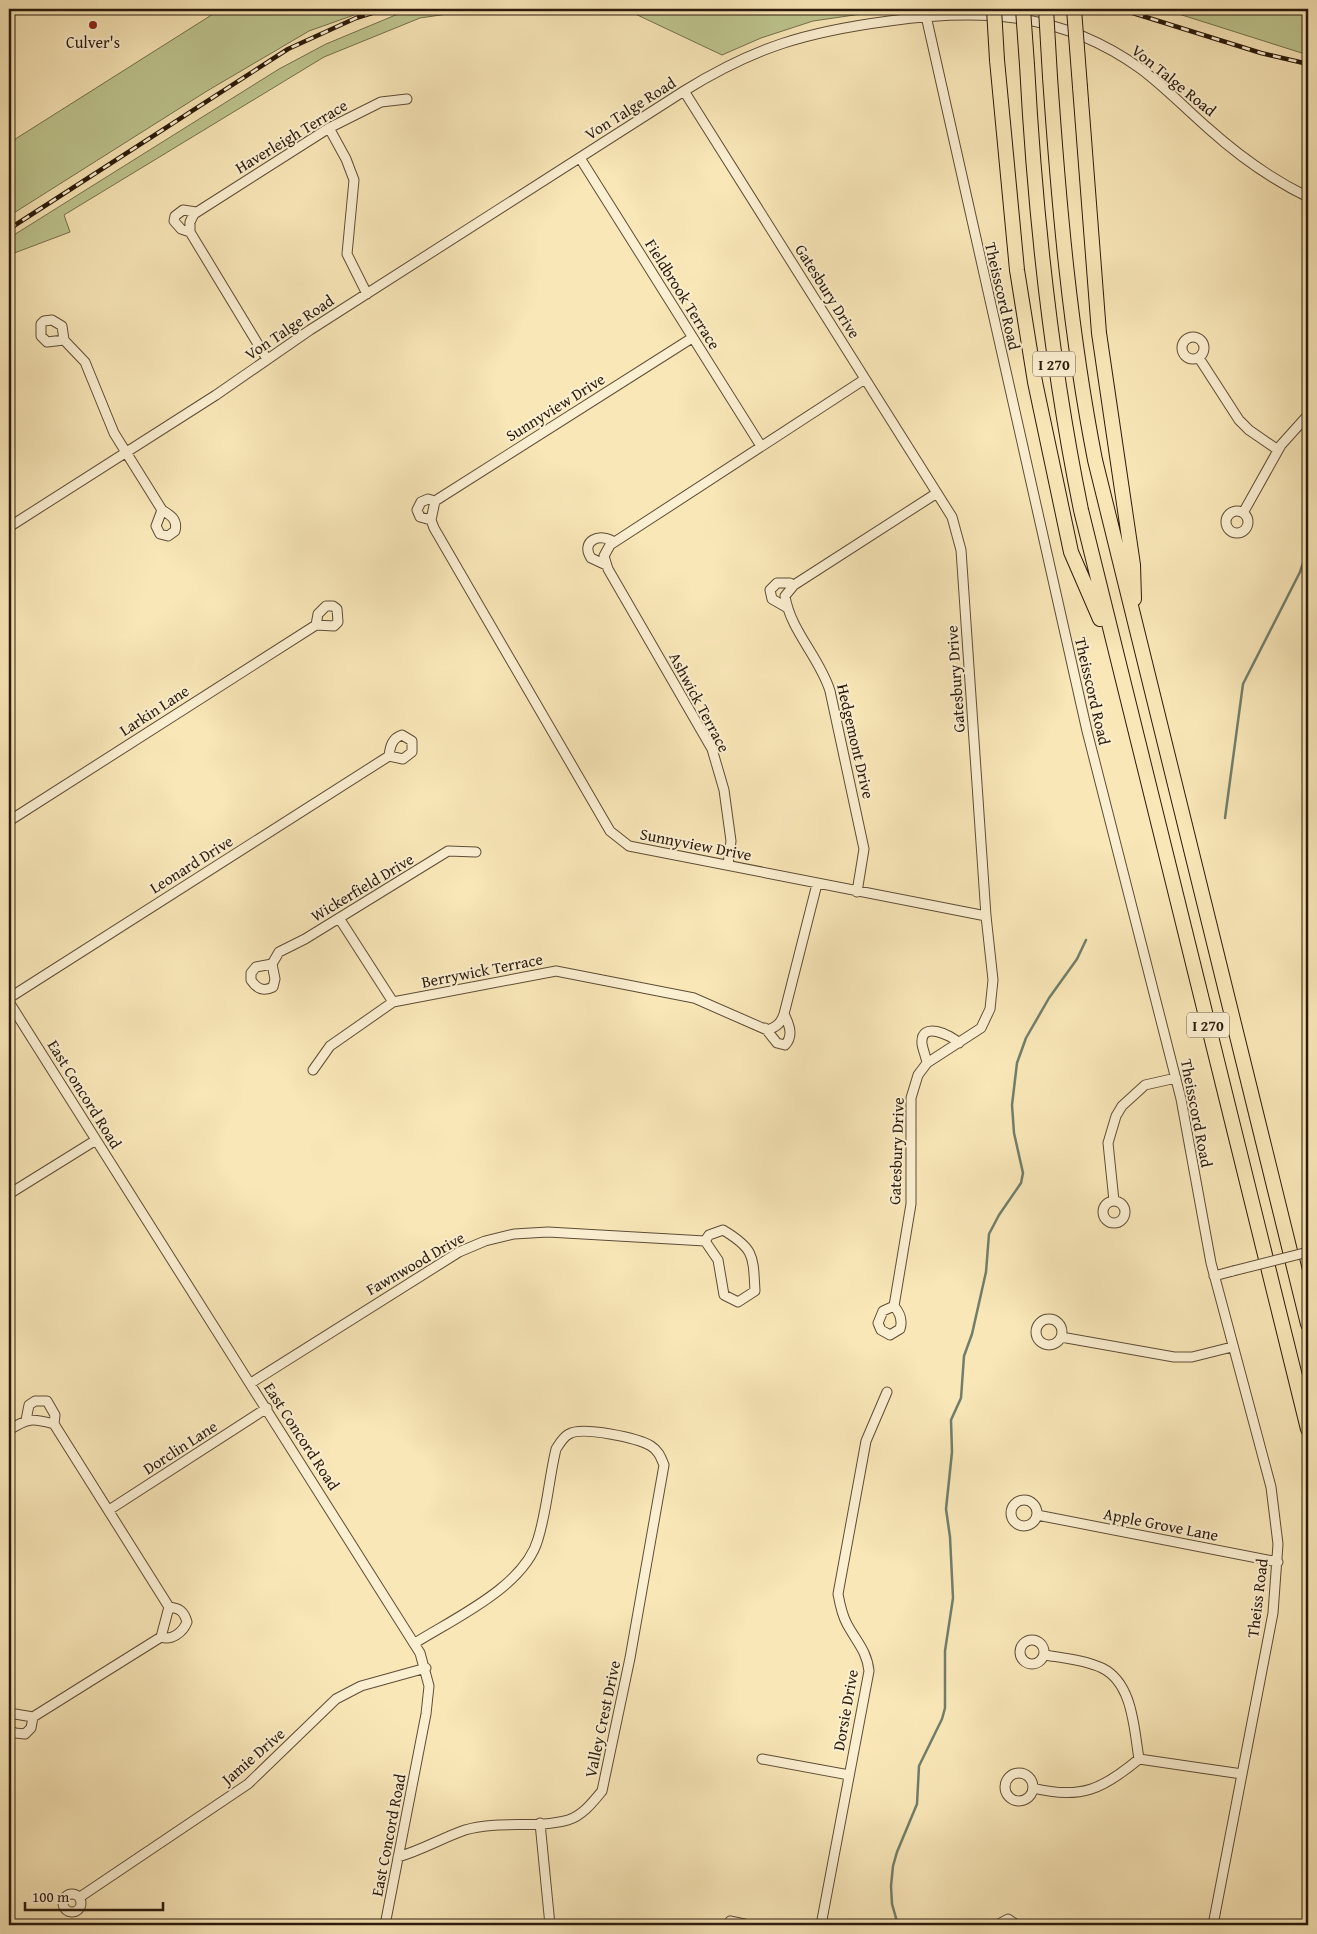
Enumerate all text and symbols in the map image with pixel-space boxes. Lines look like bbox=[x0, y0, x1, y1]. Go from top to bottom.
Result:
marker: Culver's bbox=[87, 19, 99, 31]
place label: Culver's bbox=[66, 30, 120, 54]
street label: Von Talge Road bbox=[1126, 38, 1222, 122]
street label: Von Talge Road bbox=[580, 70, 680, 145]
street label: Haverleigh Terrace bbox=[230, 93, 352, 179]
street label: Fieldbrook Terrace bbox=[639, 234, 727, 354]
street label: Gatesbury Drive bbox=[789, 239, 867, 343]
street label: Theisscord Road bbox=[979, 240, 1027, 353]
street label: Von Talge Road bbox=[240, 288, 339, 366]
road number: I 270 bbox=[1033, 352, 1075, 376]
street label: Sunnyview Drive bbox=[501, 367, 609, 447]
street label: Gatesbury Drive bbox=[939, 625, 971, 733]
street label: Theisscord Road bbox=[1069, 635, 1117, 748]
street label: Ashwick Terrace bbox=[663, 648, 737, 756]
street label: Larkin Lane bbox=[114, 678, 194, 742]
street label: Hedgemont Drive bbox=[831, 681, 881, 801]
street label: Sunnyview Drive bbox=[638, 821, 754, 867]
street label: Leonard Drive bbox=[145, 829, 237, 899]
street label: Wickerfield Drive bbox=[306, 847, 418, 927]
street label: Berrywick Terrace bbox=[419, 946, 545, 994]
road number: I 270 bbox=[1187, 1012, 1229, 1038]
street label: East Concord Road bbox=[42, 1035, 128, 1153]
street label: Theisscord Road bbox=[1175, 1057, 1219, 1170]
street label: Gatesbury Drive bbox=[882, 1097, 910, 1205]
street label: Fawnwood Drive bbox=[361, 1225, 469, 1301]
street label: East Concord Road bbox=[258, 1377, 346, 1495]
street label: Dorclin Lane bbox=[138, 1414, 222, 1480]
street label: Apple Grove Lane bbox=[1101, 1501, 1221, 1547]
street label: Theiss Road bbox=[1240, 1557, 1274, 1639]
street label: Valley Crest Drive bbox=[578, 1658, 626, 1780]
street label: Dorsie Drive bbox=[826, 1667, 864, 1753]
street label: Jamie Drive bbox=[215, 1722, 290, 1792]
street label: East Concord Road bbox=[364, 1771, 412, 1898]
scale bar bbox=[25, 1879, 162, 1911]
text: 100 m bbox=[32, 1886, 70, 1907]

